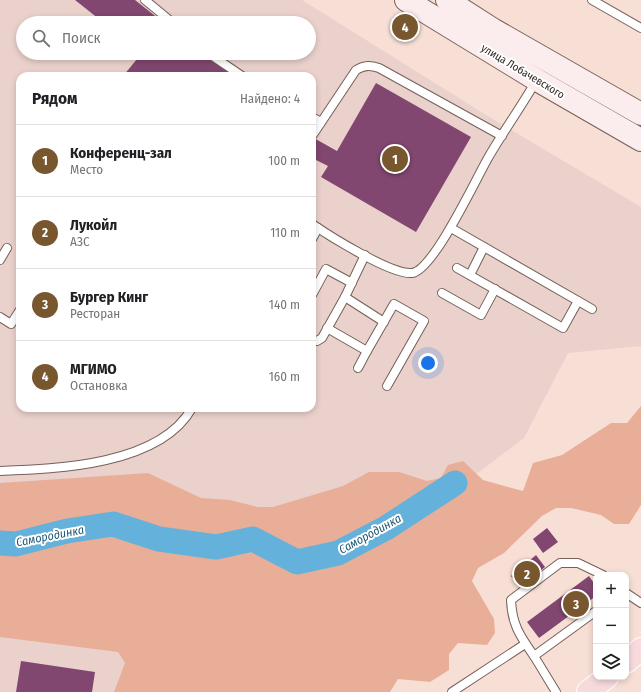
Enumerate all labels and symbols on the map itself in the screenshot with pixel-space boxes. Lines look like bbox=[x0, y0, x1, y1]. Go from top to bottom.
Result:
pin: 4 bbox=[392, 12, 418, 42]
street label: улица Лобачевского bbox=[479, 41, 567, 102]
pin: 1 bbox=[382, 144, 408, 174]
your location bbox=[418, 353, 438, 373]
water label: Самородинка bbox=[336, 511, 404, 557]
water label: Самородинка bbox=[15, 523, 85, 549]
pin: 2 bbox=[514, 559, 540, 589]
pin: 3 bbox=[563, 589, 589, 619]

